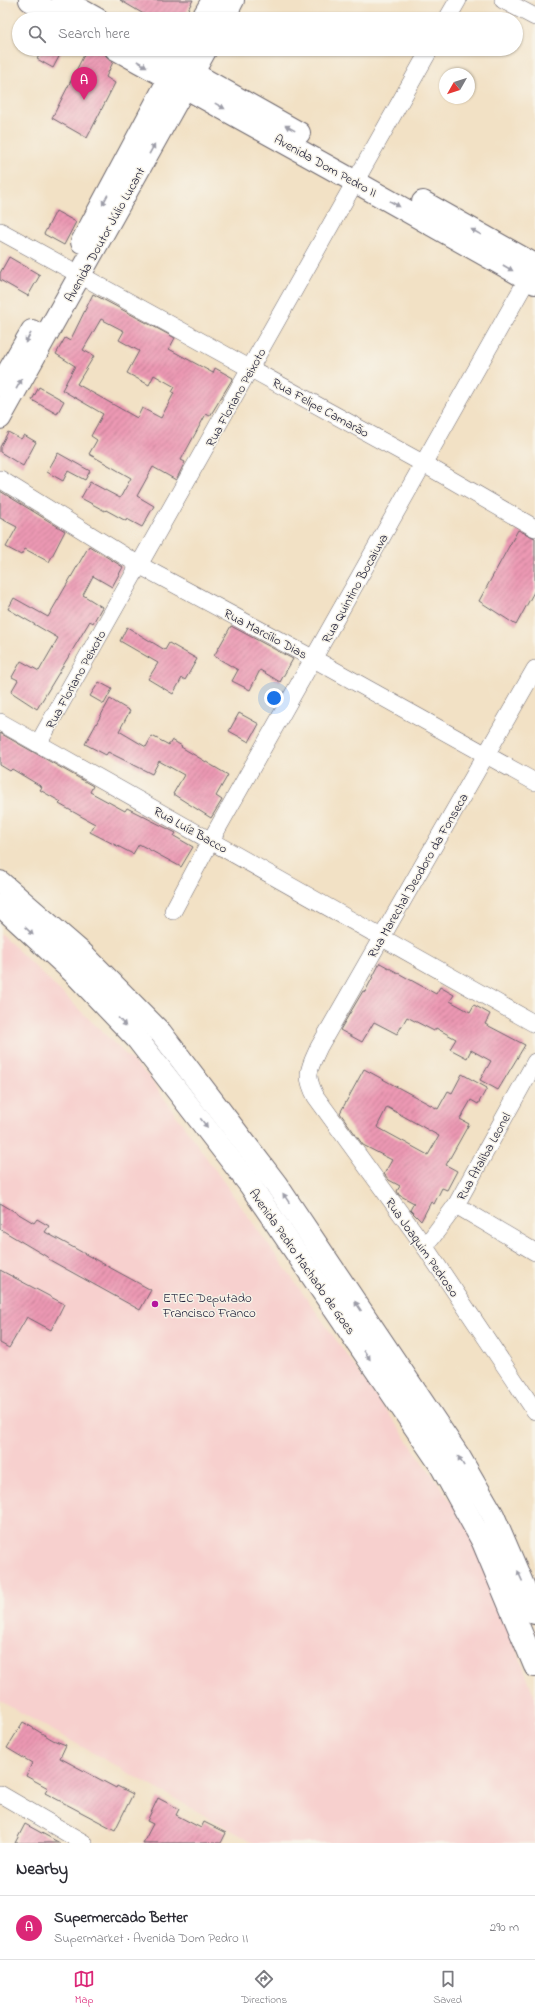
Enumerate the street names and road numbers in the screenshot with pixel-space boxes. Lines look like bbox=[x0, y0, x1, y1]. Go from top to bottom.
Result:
street label: Avenida Dom Pedro II bbox=[270, 130, 380, 203]
street label: Avenida Doutor Júlio Lucant bbox=[60, 163, 151, 306]
street label: Rua Floriano Peixoto bbox=[201, 345, 271, 451]
street label: Rua Felipe Camarão bbox=[268, 374, 372, 443]
street label: Rua Quintino Bocaiuva bbox=[317, 531, 393, 647]
street label: Rua Marcílio Dias bbox=[220, 604, 311, 664]
street label: Rua Floriano Peixoto bbox=[41, 627, 111, 733]
street label: Rua Marechal Deodoro da Fonseca bbox=[363, 790, 473, 962]
street label: Rua Luíz Bacco bbox=[150, 802, 231, 859]
street label: Rua Ataliba Leonel bbox=[452, 1109, 516, 1204]
street label: Avenida Pedro Machado de Goes bbox=[244, 1185, 360, 1339]
street label: Rua Joaquim Pedroso bbox=[380, 1194, 463, 1302]

